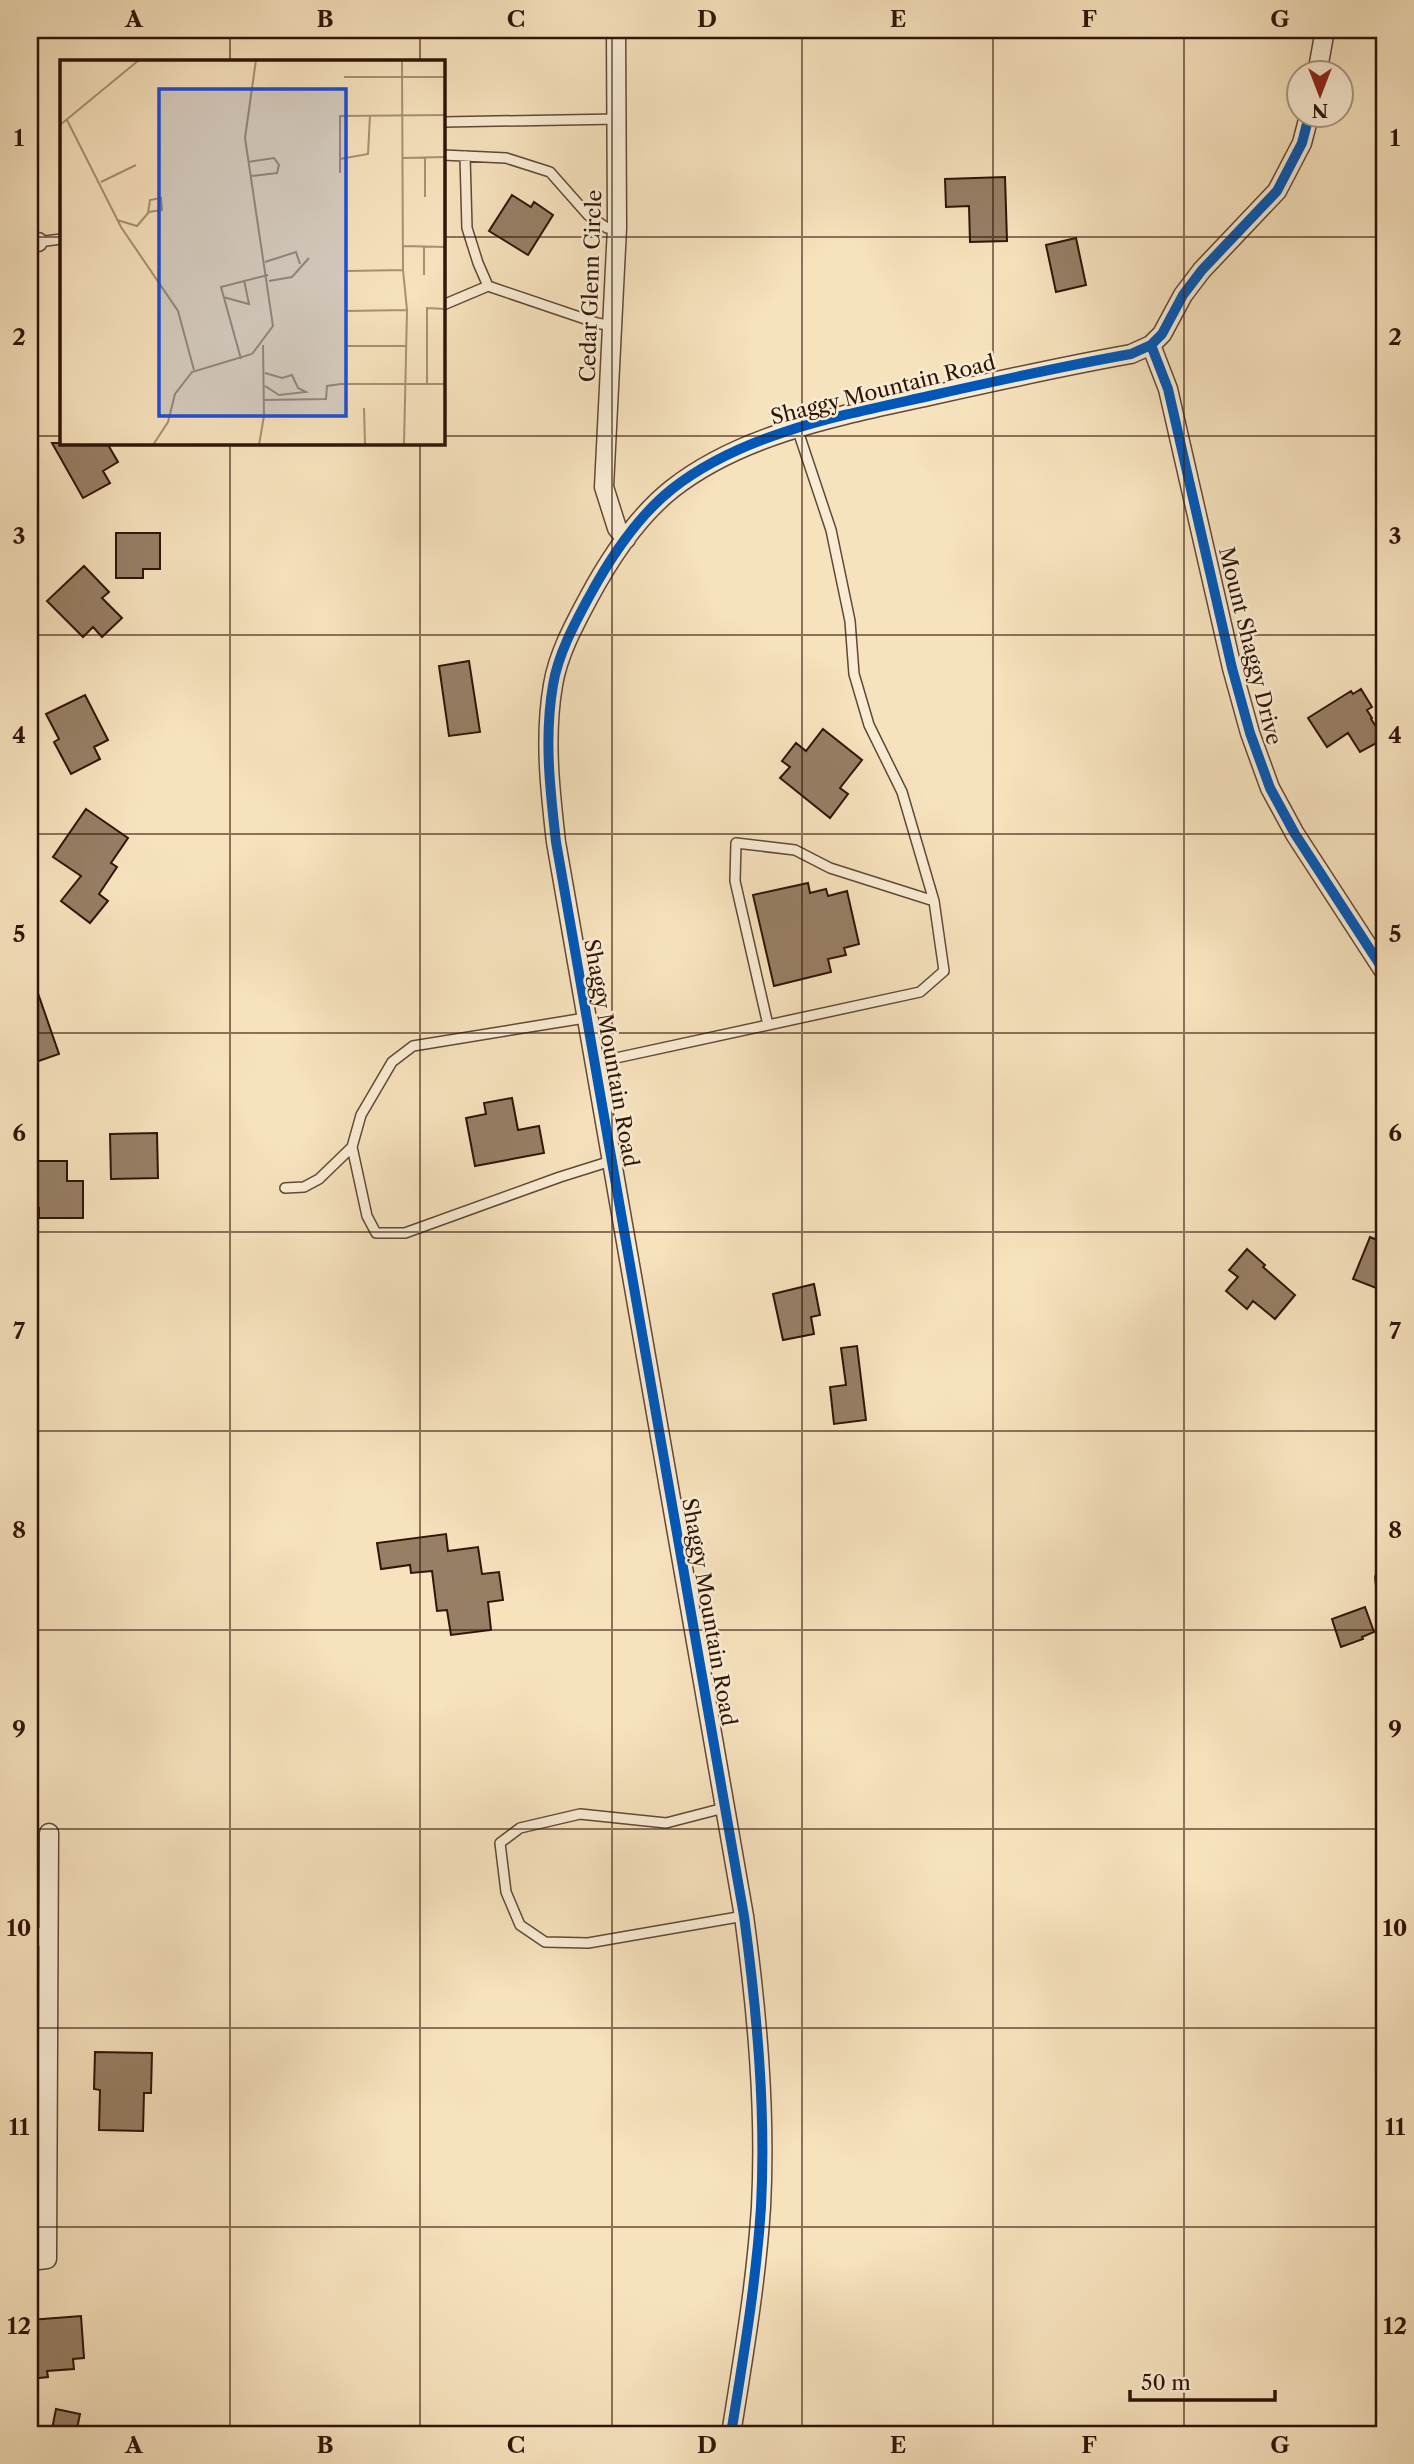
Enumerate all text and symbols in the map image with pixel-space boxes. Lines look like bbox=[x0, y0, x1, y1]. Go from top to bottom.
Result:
text: A bbox=[124, 5, 144, 33]
text: B bbox=[316, 5, 334, 33]
text: C bbox=[507, 5, 525, 33]
text: D bbox=[697, 5, 717, 33]
text: E bbox=[890, 5, 906, 33]
text: F bbox=[1081, 5, 1097, 33]
text: G bbox=[1270, 5, 1290, 33]
inset map bbox=[60, 60, 444, 444]
north arrow bbox=[1284, 60, 1354, 130]
text: N bbox=[1312, 99, 1328, 122]
text: 1 bbox=[14, 124, 25, 152]
text: 1 bbox=[1390, 124, 1401, 152]
street label: Cedar Glenn Circle bbox=[575, 189, 606, 383]
text: 2 bbox=[12, 323, 26, 351]
text: 2 bbox=[1388, 323, 1402, 351]
street label: Shaggy Mountain Road bbox=[768, 349, 998, 430]
text: 3 bbox=[13, 522, 26, 550]
text: 3 bbox=[1389, 522, 1402, 550]
street label: Mount Shaggy Drive bbox=[1214, 544, 1287, 747]
text: 4 bbox=[12, 721, 26, 749]
text: 4 bbox=[1388, 721, 1402, 749]
text: 5 bbox=[13, 920, 25, 948]
text: 5 bbox=[1389, 920, 1401, 948]
street label: Shaggy Mountain Road bbox=[579, 937, 644, 1169]
text: 6 bbox=[12, 1119, 26, 1147]
text: 6 bbox=[1388, 1119, 1402, 1147]
text: 7 bbox=[13, 1317, 25, 1345]
text: 7 bbox=[1389, 1317, 1401, 1345]
street label: Shaggy Mountain Road bbox=[677, 1496, 742, 1728]
text: 8 bbox=[12, 1516, 26, 1544]
text: 8 bbox=[1388, 1516, 1402, 1544]
text: 9 bbox=[12, 1715, 26, 1743]
text: 9 bbox=[1388, 1715, 1402, 1743]
text: 10 bbox=[7, 1914, 31, 1942]
text: 10 bbox=[1383, 1914, 1407, 1942]
text: 11 bbox=[9, 2113, 30, 2141]
text: 11 bbox=[1385, 2113, 1406, 2141]
text: 12 bbox=[7, 2312, 31, 2340]
text: 12 bbox=[1383, 2312, 1407, 2340]
scale bar bbox=[1130, 2359, 1276, 2403]
text: 50 m bbox=[1141, 2370, 1191, 2395]
text: A bbox=[124, 2431, 144, 2459]
text: B bbox=[316, 2431, 334, 2459]
text: C bbox=[507, 2431, 525, 2459]
text: D bbox=[697, 2431, 717, 2459]
text: E bbox=[890, 2431, 906, 2459]
text: F bbox=[1081, 2431, 1097, 2459]
text: G bbox=[1270, 2431, 1290, 2459]

